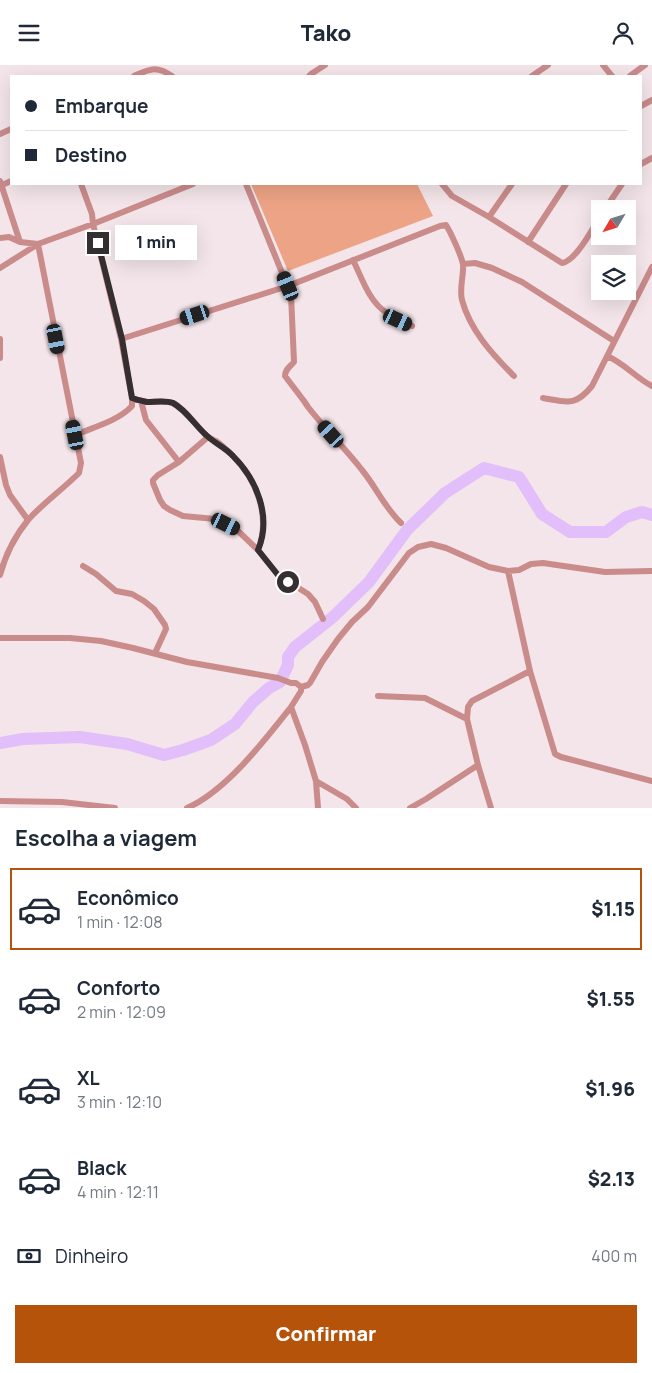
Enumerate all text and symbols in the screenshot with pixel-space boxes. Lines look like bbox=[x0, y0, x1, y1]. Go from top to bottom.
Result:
text: Tako bbox=[301, 18, 351, 48]
icon: menu bbox=[15, 19, 43, 47]
icon: person bbox=[609, 19, 637, 47]
text: Embarque bbox=[55, 93, 148, 119]
text: Destino bbox=[55, 142, 127, 168]
north arrow bbox=[591, 200, 636, 245]
map controls bbox=[591, 200, 636, 300]
callout: 1 min bbox=[116, 225, 198, 261]
text: 1 min bbox=[136, 231, 176, 253]
route end bbox=[87, 232, 109, 254]
button: layers bbox=[591, 255, 636, 300]
car bbox=[275, 269, 300, 303]
car bbox=[178, 303, 211, 327]
car bbox=[381, 307, 414, 333]
car bbox=[45, 323, 66, 355]
car bbox=[315, 418, 346, 450]
car bbox=[64, 419, 85, 451]
car bbox=[209, 511, 242, 537]
route start bbox=[277, 571, 299, 593]
text: Escolha a viagem bbox=[15, 823, 197, 853]
text: Econômico bbox=[77, 885, 179, 911]
icon: car bbox=[17, 887, 62, 932]
text: $1.15 bbox=[591, 896, 635, 922]
text: 1 min · 12:08 bbox=[77, 911, 162, 933]
text: Conforto bbox=[77, 975, 160, 1001]
icon: car bbox=[17, 977, 62, 1022]
text: $1.55 bbox=[586, 986, 635, 1012]
text: 2 min · 12:09 bbox=[77, 1001, 166, 1023]
text: XL bbox=[77, 1065, 100, 1091]
icon: car bbox=[17, 1067, 62, 1112]
text: $1.96 bbox=[585, 1076, 635, 1102]
text: 3 min · 12:10 bbox=[77, 1091, 162, 1113]
text: Black bbox=[77, 1155, 126, 1181]
icon: car bbox=[17, 1157, 62, 1202]
text: $2.13 bbox=[588, 1166, 635, 1192]
text: 4 min · 12:11 bbox=[77, 1181, 159, 1203]
icon: cash bbox=[15, 1242, 43, 1270]
text: Dinheiro bbox=[55, 1243, 128, 1269]
text: 400 m bbox=[591, 1245, 637, 1267]
button: Confirmar bbox=[15, 1305, 637, 1363]

